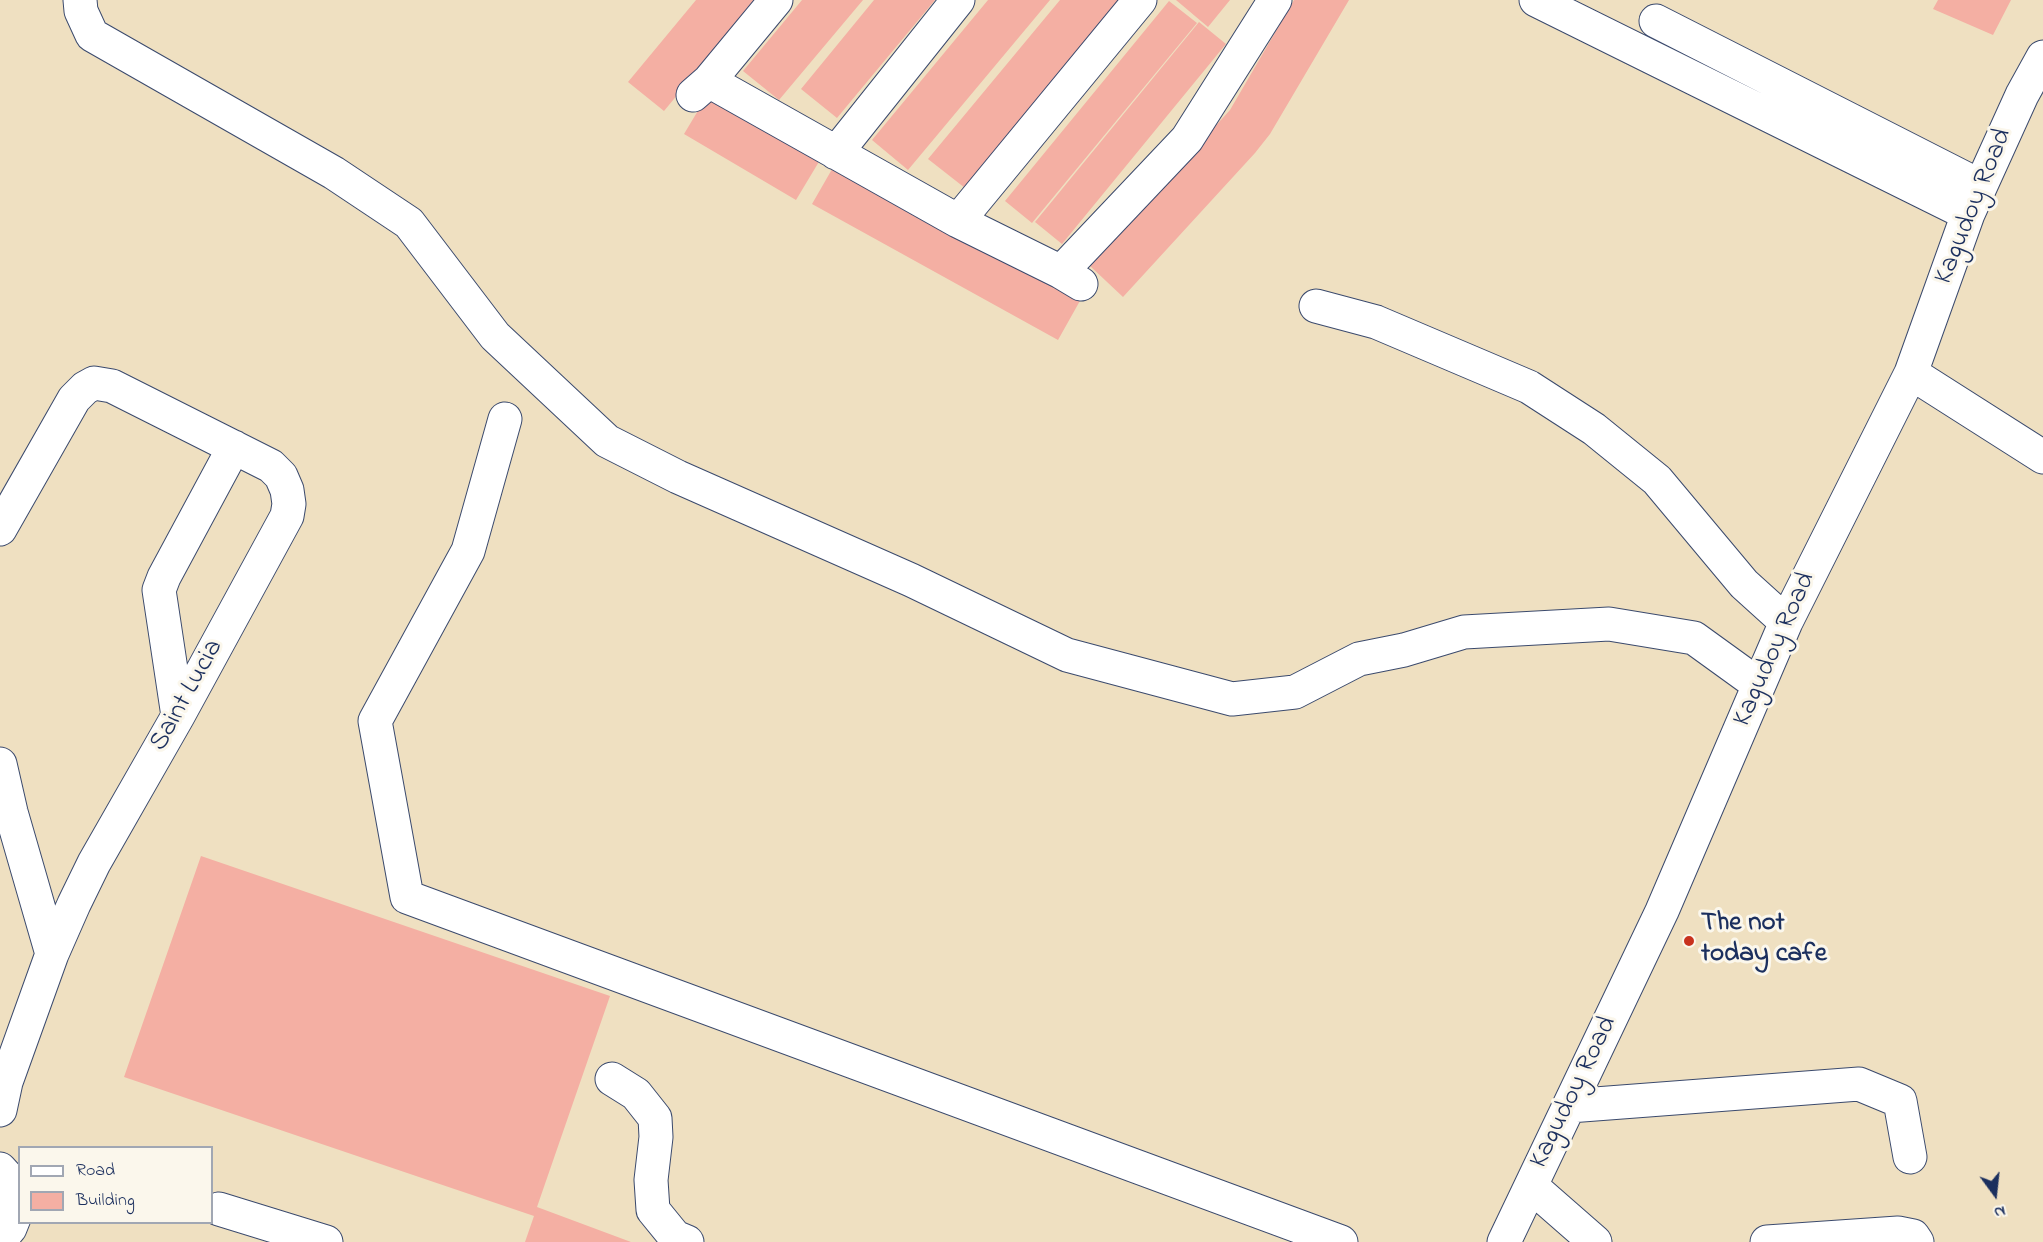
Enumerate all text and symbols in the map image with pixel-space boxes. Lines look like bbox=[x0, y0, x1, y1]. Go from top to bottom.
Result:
street label: Kagudoy Road bbox=[1929, 124, 2021, 290]
street label: Kagudoy Road bbox=[1728, 568, 1824, 732]
street label: Saint Lucia bbox=[144, 634, 232, 758]
place label: The not today cafe bbox=[1701, 909, 1827, 972]
marker: The not today cafe bbox=[1682, 934, 1696, 948]
street label: Kagudoy Road bbox=[1524, 1012, 1626, 1174]
legend bbox=[18, 1146, 213, 1224]
text: Road bbox=[76, 1158, 115, 1184]
north arrow bbox=[1965, 1164, 2025, 1224]
text: Building bbox=[76, 1188, 135, 1214]
text: N bbox=[1991, 1198, 2008, 1224]

